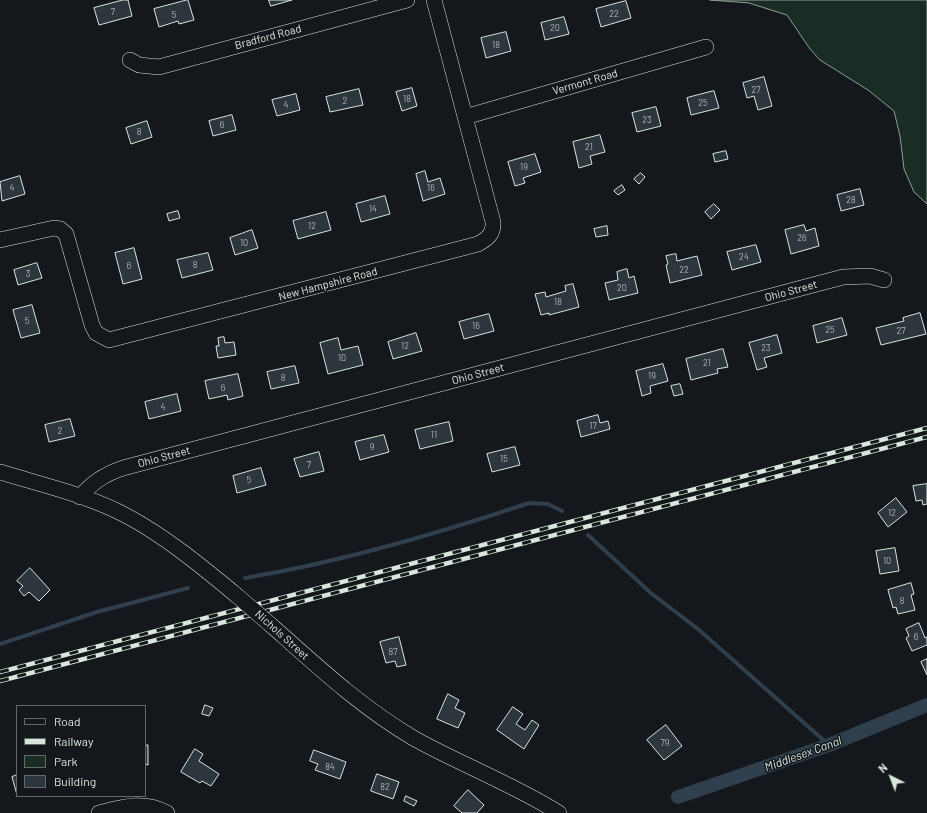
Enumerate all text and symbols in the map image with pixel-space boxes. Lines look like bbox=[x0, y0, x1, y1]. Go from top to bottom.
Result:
house number: 7 bbox=[111, 7, 115, 17]
house number: 22 bbox=[609, 9, 619, 19]
house number: 5 bbox=[172, 10, 176, 20]
street label: Bradford Road bbox=[233, 22, 303, 52]
house number: 20 bbox=[550, 23, 560, 33]
house number: 18 bbox=[492, 40, 500, 50]
street label: Vermont Road bbox=[551, 66, 619, 98]
house number: 27 bbox=[751, 85, 761, 95]
house number: 18 bbox=[403, 94, 411, 104]
house number: 2 bbox=[343, 96, 347, 106]
house number: 25 bbox=[698, 98, 708, 108]
house number: 4 bbox=[284, 100, 288, 110]
house number: 23 bbox=[642, 115, 652, 125]
house number: 6 bbox=[220, 120, 224, 130]
house number: 8 bbox=[137, 127, 141, 137]
house number: 21 bbox=[585, 142, 593, 152]
house number: 19 bbox=[520, 162, 528, 172]
house number: 4 bbox=[10, 183, 14, 193]
house number: 16 bbox=[427, 183, 435, 193]
house number: 28 bbox=[846, 195, 856, 205]
house number: 14 bbox=[369, 204, 377, 214]
house number: 12 bbox=[308, 221, 316, 231]
house number: 26 bbox=[797, 233, 807, 243]
house number: 10 bbox=[240, 238, 248, 248]
house number: 24 bbox=[739, 252, 749, 262]
house number: 8 bbox=[193, 260, 197, 270]
house number: 6 bbox=[127, 261, 131, 271]
street label: New Hampshire Road bbox=[277, 264, 379, 304]
house number: 22 bbox=[679, 265, 689, 275]
house number: 3 bbox=[26, 269, 30, 279]
street label: Ohio Street bbox=[763, 278, 819, 304]
house number: 20 bbox=[617, 283, 627, 293]
house number: 18 bbox=[554, 297, 562, 307]
house number: 5 bbox=[25, 316, 29, 326]
house number: 16 bbox=[472, 321, 480, 331]
house number: 25 bbox=[825, 325, 835, 335]
house number: 27 bbox=[896, 326, 906, 336]
house number: 12 bbox=[401, 341, 409, 351]
house number: 23 bbox=[761, 343, 771, 353]
house number: 10 bbox=[338, 353, 346, 363]
house number: 21 bbox=[703, 358, 711, 368]
street label: Ohio Street bbox=[450, 361, 506, 387]
house number: 19 bbox=[648, 371, 656, 381]
house number: 8 bbox=[281, 373, 285, 383]
house number: 6 bbox=[221, 383, 225, 393]
house number: 4 bbox=[161, 402, 165, 412]
house number: 17 bbox=[589, 421, 597, 431]
house number: 2 bbox=[58, 426, 62, 436]
house number: 11 bbox=[431, 430, 437, 440]
house number: 9 bbox=[370, 442, 374, 452]
street label: Ohio Street bbox=[136, 444, 192, 470]
house number: 15 bbox=[500, 454, 508, 464]
house number: 7 bbox=[307, 460, 311, 470]
house number: 5 bbox=[247, 475, 251, 485]
house number: 12 bbox=[888, 508, 896, 518]
house number: 10 bbox=[883, 556, 891, 566]
house number: 8 bbox=[900, 596, 904, 606]
street label: Nichols Street bbox=[252, 607, 312, 663]
house number: 6 bbox=[914, 632, 918, 642]
house number: 87 bbox=[389, 647, 397, 657]
legend bbox=[16, 705, 146, 797]
text: Road bbox=[54, 714, 81, 728]
water label: Middlesex Canal bbox=[763, 733, 843, 775]
text: Railway bbox=[54, 734, 93, 748]
house number: 79 bbox=[661, 738, 669, 748]
text: Park bbox=[54, 754, 78, 768]
north arrow bbox=[871, 757, 911, 797]
text: N bbox=[876, 760, 890, 775]
house number: 84 bbox=[325, 762, 335, 772]
text: Building bbox=[54, 774, 96, 788]
house number: 82 bbox=[380, 782, 390, 792]

